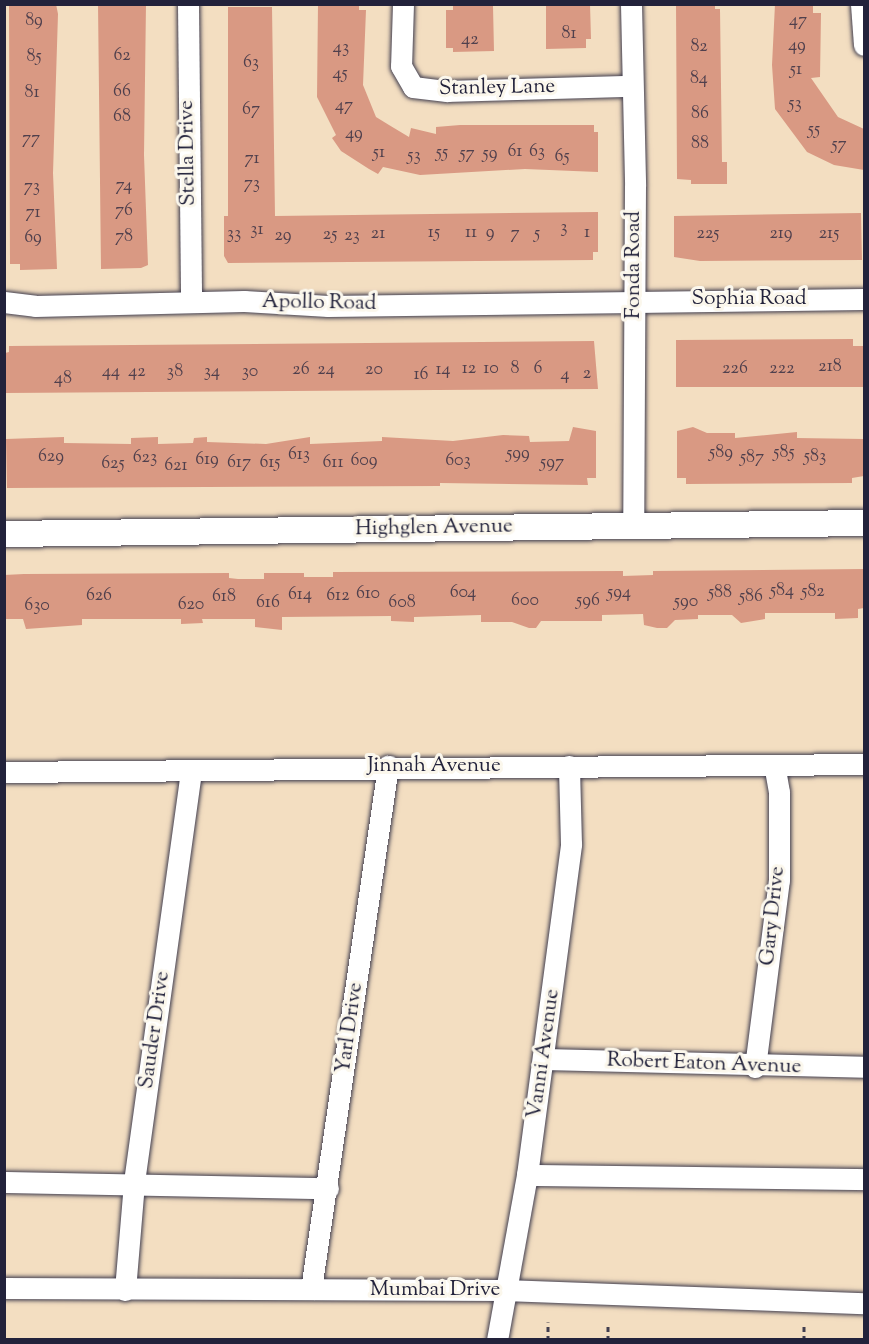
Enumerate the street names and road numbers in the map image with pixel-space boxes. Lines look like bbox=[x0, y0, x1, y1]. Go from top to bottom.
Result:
street label: Stanley Lane bbox=[439, 74, 555, 102]
street label: Stella Drive bbox=[174, 100, 202, 206]
street label: Fonda Road bbox=[621, 211, 647, 319]
street label: Sophia Road bbox=[692, 286, 806, 312]
street label: Apollo Road bbox=[262, 289, 376, 317]
street label: Highglen Avenue bbox=[355, 514, 513, 542]
street label: Jinnah Avenue bbox=[367, 753, 501, 779]
street label: Gary Drive bbox=[755, 865, 791, 967]
street label: Sauder Drive bbox=[134, 970, 176, 1090]
street label: Yarl Drive bbox=[331, 981, 369, 1075]
street label: Vanni Avenue bbox=[522, 987, 566, 1121]
street label: Robert Eaton Avenue bbox=[606, 1048, 802, 1080]
street label: Mumbai Drive bbox=[370, 1277, 500, 1303]

